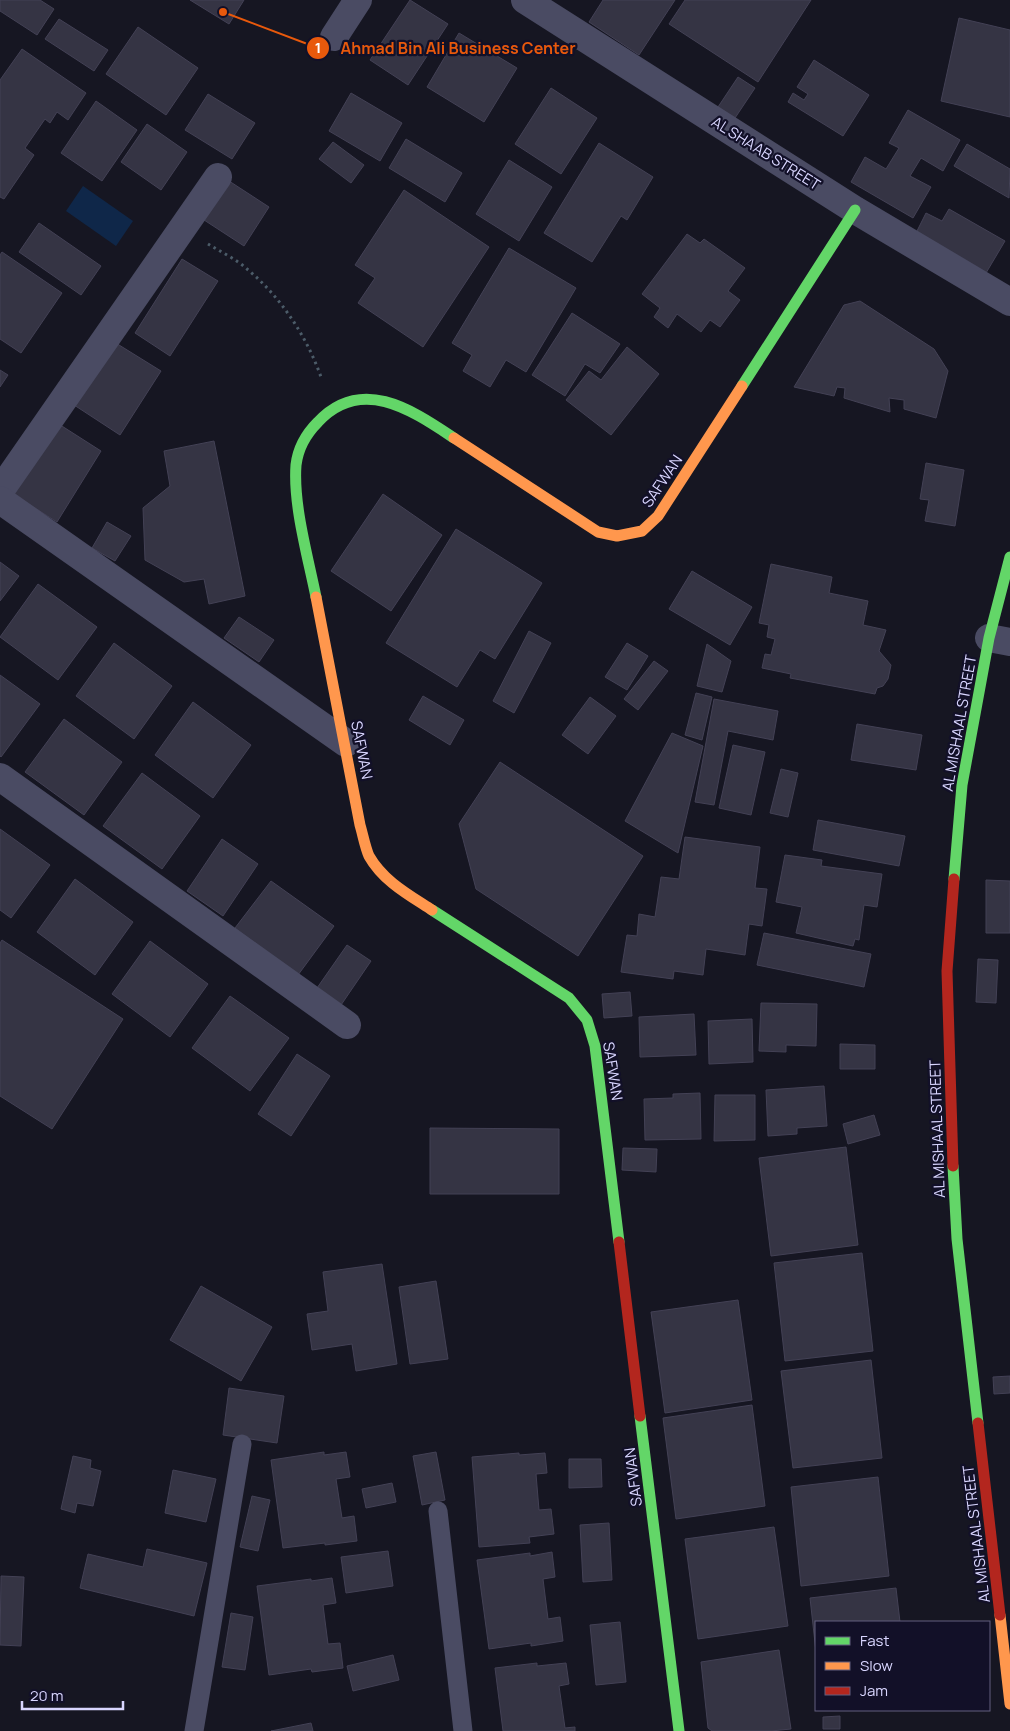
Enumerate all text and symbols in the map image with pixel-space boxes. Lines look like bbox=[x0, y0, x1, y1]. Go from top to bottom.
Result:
callout: Ahmad Bin Ali Business Center bbox=[306, 33, 586, 64]
text: 1 bbox=[315, 37, 321, 58]
text: Ahmad Bin Ali Business Center bbox=[340, 37, 576, 59]
street label: AL SHAAB STREET bbox=[708, 111, 824, 195]
street label: SAFWAN bbox=[637, 451, 687, 511]
street label: AL MISHAAL STREET bbox=[937, 653, 981, 793]
street label: SAFWAN bbox=[346, 719, 378, 781]
street label: SAFWAN bbox=[598, 1040, 628, 1102]
street label: AL MISHAAL STREET bbox=[924, 1060, 950, 1198]
street label: SAFWAN bbox=[619, 1446, 647, 1508]
street label: AL MISHAAL STREET bbox=[957, 1464, 995, 1604]
legend bbox=[815, 1621, 990, 1711]
text: Fast bbox=[860, 1630, 889, 1651]
text: Slow bbox=[860, 1655, 893, 1676]
scale bar bbox=[22, 1678, 124, 1710]
text: Jam bbox=[860, 1680, 888, 1701]
text: 20 m bbox=[30, 1685, 63, 1706]

